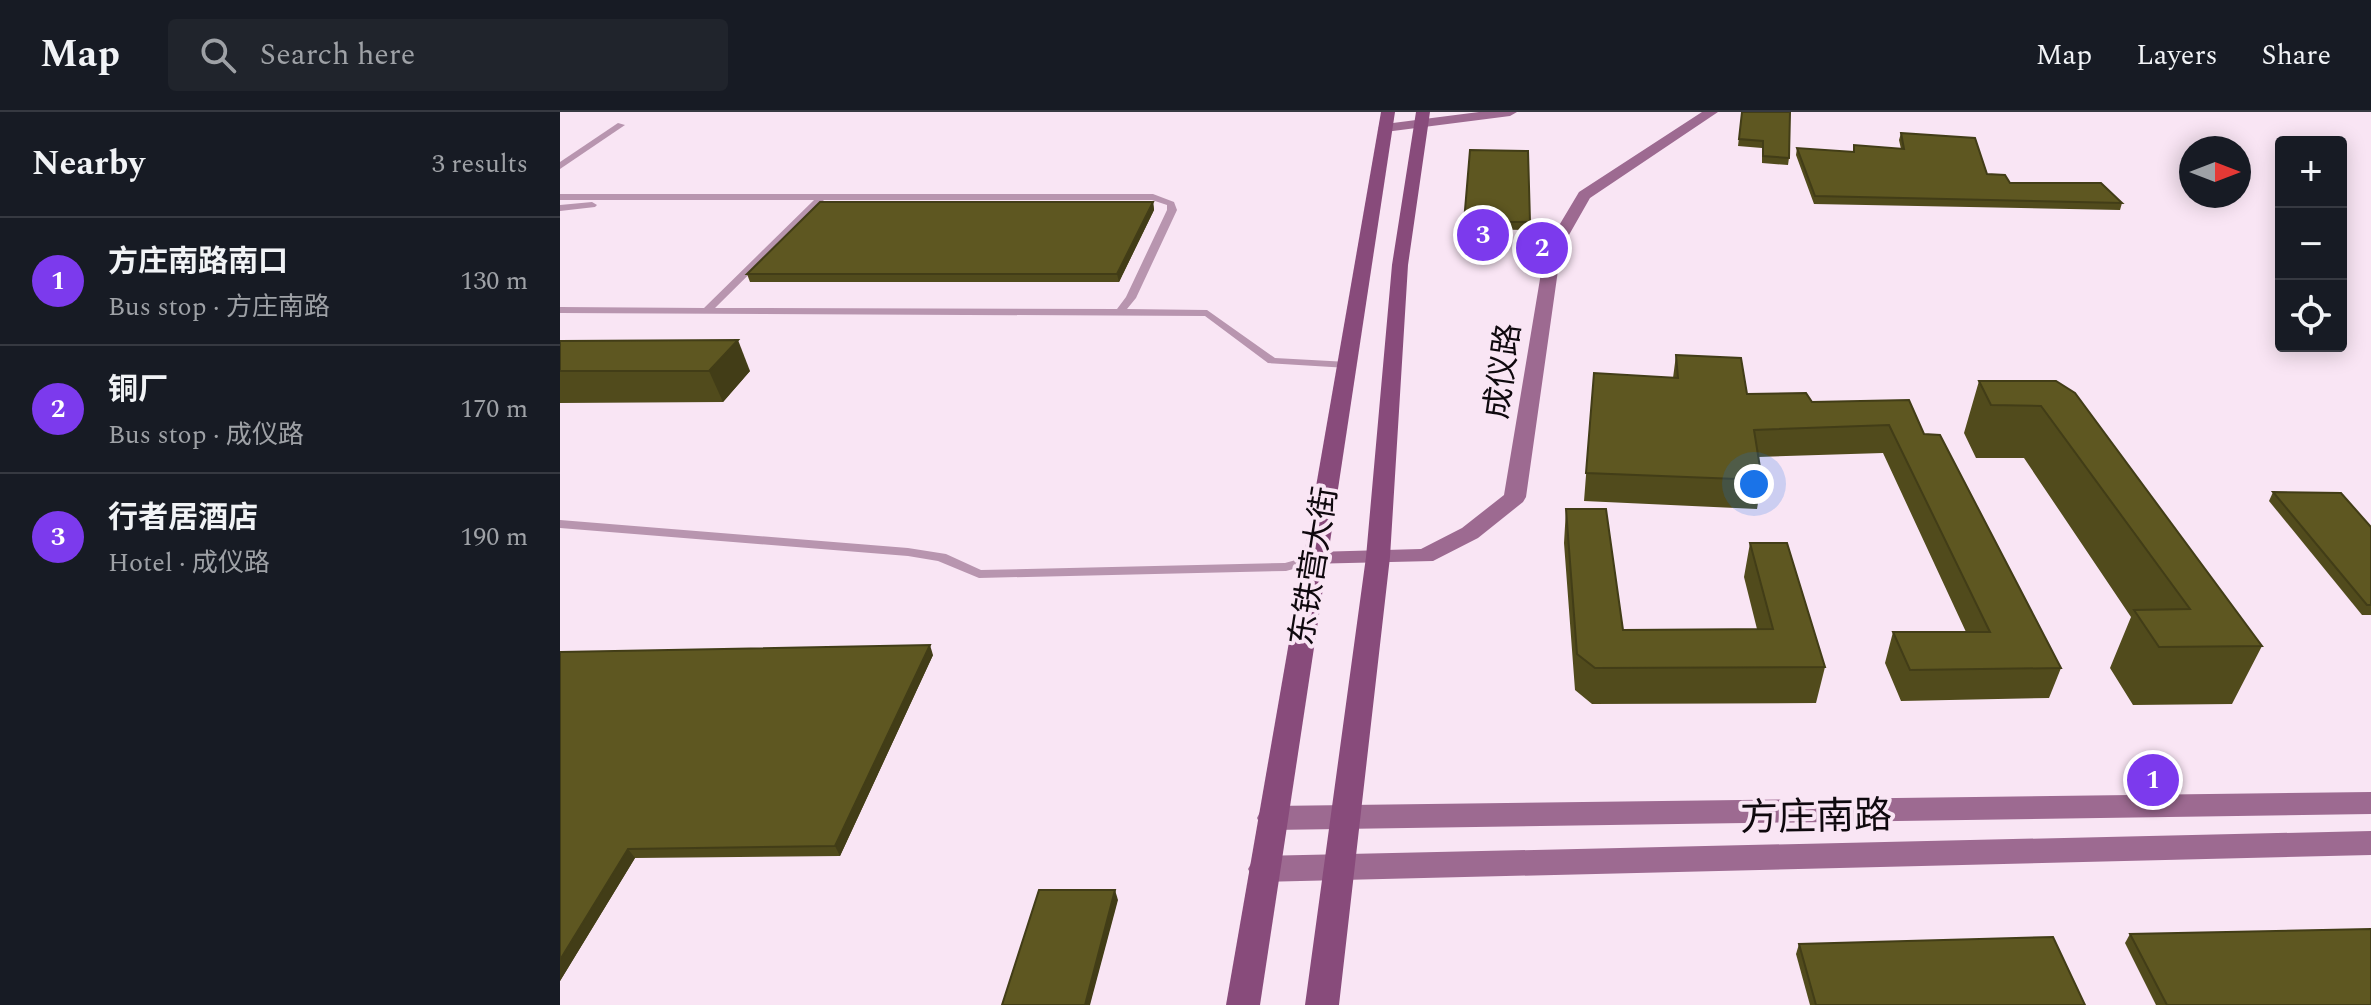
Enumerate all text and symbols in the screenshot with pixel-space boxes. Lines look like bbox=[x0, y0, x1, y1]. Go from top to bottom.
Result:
search box bbox=[168, 19, 728, 91]
text: Map bbox=[40, 26, 120, 84]
text: Search here bbox=[260, 32, 415, 78]
icon: search bbox=[196, 33, 240, 77]
text: Map bbox=[2036, 34, 2092, 77]
text: Layers bbox=[2136, 34, 2218, 77]
text: Share bbox=[2262, 34, 2331, 77]
north arrow bbox=[2179, 136, 2251, 208]
map controls bbox=[2275, 136, 2347, 352]
button: + bbox=[2275, 136, 2347, 208]
text: Nearby bbox=[32, 138, 145, 190]
text: 3 results bbox=[432, 144, 528, 184]
pin: 3 bbox=[1457, 205, 1509, 265]
button: − bbox=[2275, 208, 2347, 280]
pin: 2 bbox=[1516, 218, 1568, 278]
text: 方庄南路南口 bbox=[108, 239, 288, 285]
text: 1 bbox=[51, 261, 65, 301]
text: 130 m bbox=[460, 261, 528, 301]
button: locate bbox=[2275, 280, 2347, 352]
text: Bus stop · 方庄南路 bbox=[108, 287, 330, 327]
street label: 成仪路 bbox=[1473, 320, 1534, 422]
text: 铜厂 bbox=[108, 367, 168, 413]
text: 2 bbox=[51, 389, 65, 429]
text: 170 m bbox=[460, 389, 528, 429]
text: Bus stop · 成仪路 bbox=[108, 415, 304, 455]
your location bbox=[1734, 464, 1774, 504]
street label: 东铁营大街 bbox=[1278, 483, 1351, 649]
text: 行者居酒店 bbox=[108, 495, 258, 541]
text: 3 bbox=[51, 517, 65, 557]
text: 190 m bbox=[460, 517, 528, 557]
text: Hotel · 成仪路 bbox=[108, 543, 270, 583]
pin: 1 bbox=[2127, 750, 2179, 810]
street label: 方庄南路 bbox=[1740, 788, 1893, 848]

